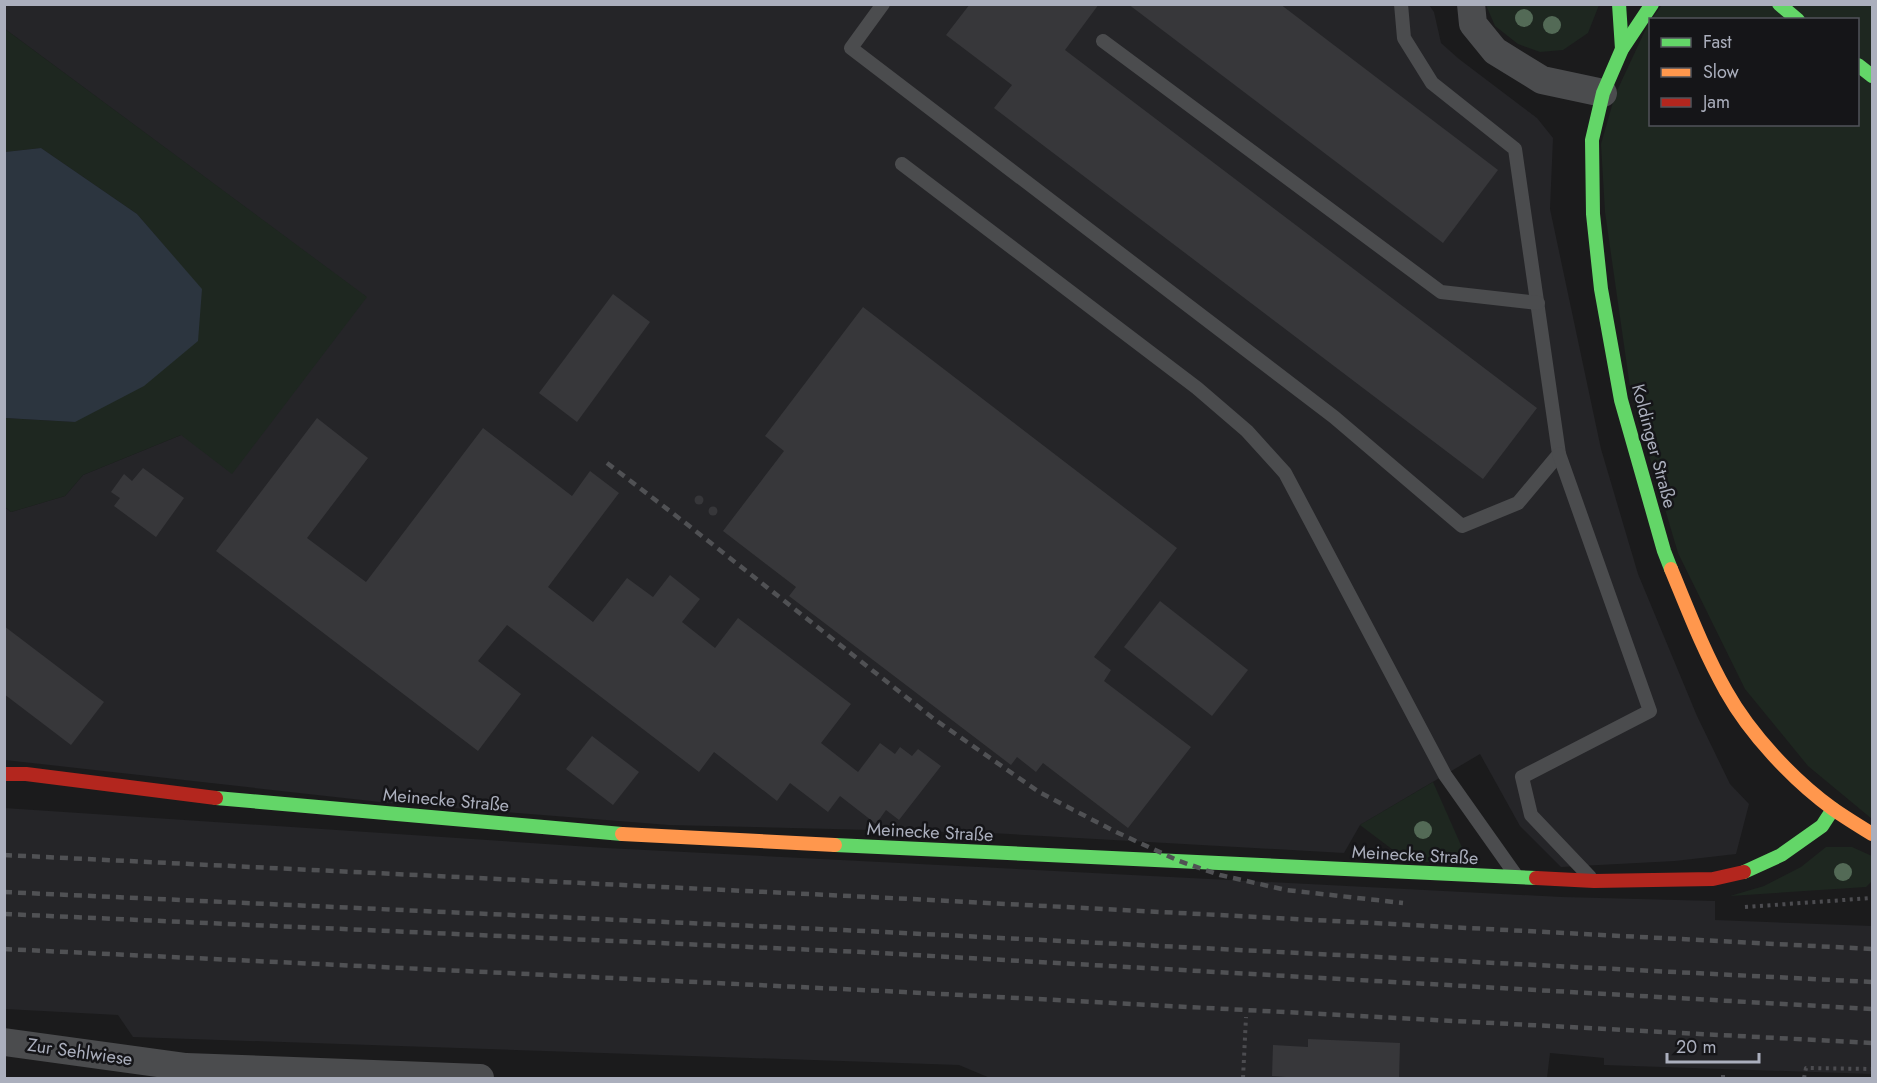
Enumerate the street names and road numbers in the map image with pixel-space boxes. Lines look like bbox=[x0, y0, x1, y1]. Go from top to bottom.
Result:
street label: Koldinger Straße bbox=[1625, 381, 1683, 511]
street label: Meinecke Straße bbox=[382, 782, 510, 818]
street label: Meinecke Straße bbox=[866, 816, 994, 848]
street label: Meinecke Straße bbox=[1351, 839, 1479, 871]
street label: Zur Sehlwiese bbox=[26, 1032, 134, 1072]

